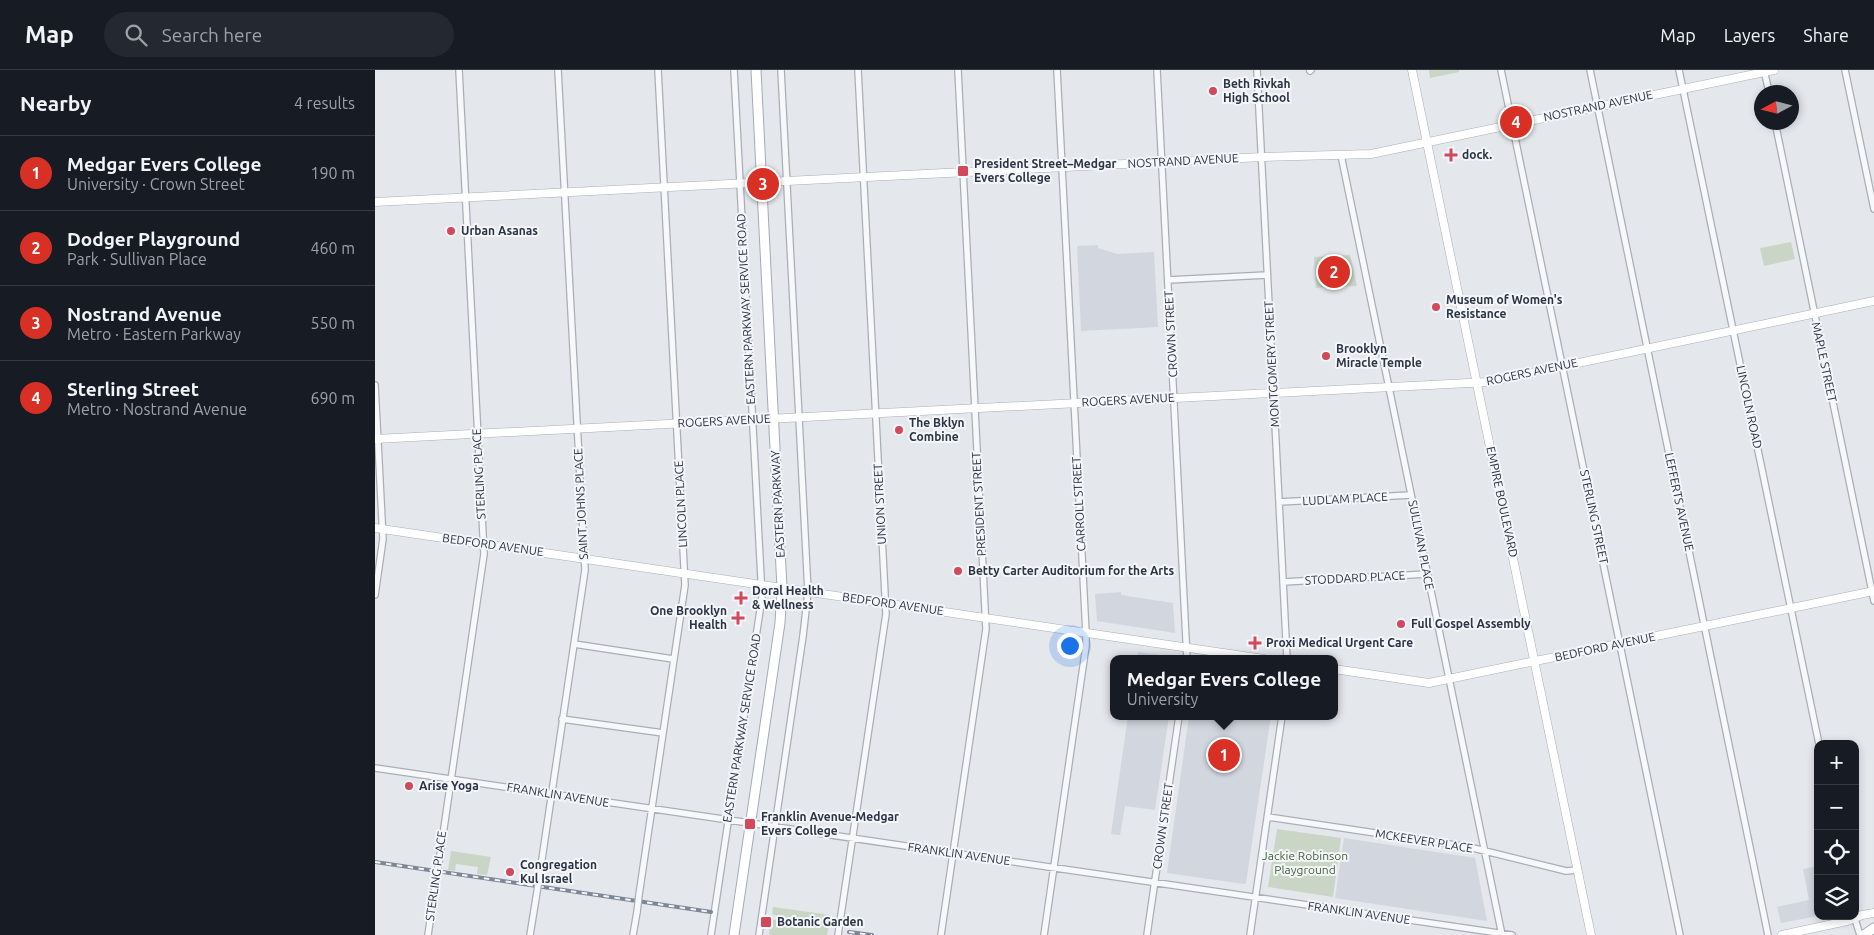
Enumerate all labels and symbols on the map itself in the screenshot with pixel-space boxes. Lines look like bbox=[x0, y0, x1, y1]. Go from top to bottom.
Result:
place label: Beth Rivkah High School bbox=[1223, 77, 1291, 104]
marker: Beth Rivkah High School bbox=[1207, 85, 1219, 97]
north arrow bbox=[1754, 85, 1799, 130]
street label: NOSTRAND AVENUE bbox=[1542, 88, 1654, 123]
pin: 4 bbox=[1500, 103, 1532, 141]
marker: dock. bbox=[1444, 148, 1458, 162]
place label: dock. bbox=[1462, 148, 1492, 161]
street label: NOSTRAND AVENUE bbox=[1127, 151, 1239, 170]
place label: President Street–Medgar Evers College bbox=[974, 157, 1116, 184]
marker: President Street–Medgar Evers College bbox=[956, 164, 970, 178]
pin: 3 bbox=[747, 165, 779, 203]
street label: EASTERN PARKWAY SERVICE ROAD bbox=[734, 213, 757, 405]
place label: Urban Asanas bbox=[461, 224, 538, 237]
marker: Urban Asanas bbox=[445, 225, 457, 237]
pin: 2 bbox=[1318, 253, 1350, 291]
street label: CROWN STREET bbox=[1162, 290, 1179, 378]
place label: Museum of Women's Resistance bbox=[1446, 293, 1563, 320]
street label: MONTGOMERY STREET bbox=[1262, 300, 1281, 428]
marker: Museum of Women's Resistance bbox=[1430, 301, 1442, 313]
street label: MAPLE STREET bbox=[1810, 321, 1839, 403]
place label: Brooklyn Miracle Temple bbox=[1336, 342, 1422, 369]
marker: Brooklyn Miracle Temple bbox=[1320, 350, 1332, 362]
street label: ROGERS AVENUE bbox=[1485, 355, 1579, 388]
street label: LINCOLN ROAD bbox=[1734, 364, 1765, 450]
street label: ROGERS AVENUE bbox=[1081, 391, 1175, 408]
street label: ROGERS AVENUE bbox=[677, 412, 771, 429]
place label: The Bklyn Combine bbox=[909, 416, 965, 443]
marker: The Bklyn Combine bbox=[893, 424, 905, 436]
street label: STERLING PLACE bbox=[470, 428, 487, 520]
street label: EMPIRE BOULEVARD bbox=[1484, 445, 1521, 559]
street label: SAINT JOHNS PLACE bbox=[571, 448, 590, 560]
street label: EASTERN PARKWAY bbox=[768, 450, 787, 558]
street label: PRESIDENT STREET bbox=[969, 451, 988, 557]
street label: LEFFERTS AVENUE bbox=[1663, 451, 1696, 553]
street label: CARROLL STREET bbox=[1070, 456, 1087, 552]
street label: LINCOLN PLACE bbox=[672, 460, 689, 548]
street label: UNION STREET bbox=[871, 463, 888, 545]
street label: STERLING STREET bbox=[1578, 469, 1611, 566]
street label: LUDLAM PLACE bbox=[1302, 490, 1388, 507]
street label: SULLIVAN PLACE bbox=[1406, 499, 1437, 591]
street label: BEDFORD AVENUE bbox=[442, 531, 545, 558]
place label: Betty Carter Auditorium for the Arts bbox=[968, 564, 1174, 577]
marker: Betty Carter Auditorium for the Arts bbox=[952, 565, 964, 577]
street label: STODDARD PLACE bbox=[1304, 568, 1406, 587]
place label: Doral Health & Wellness bbox=[752, 584, 824, 611]
street label: BEDFORD AVENUE bbox=[842, 590, 945, 617]
marker: Doral Health & Wellness bbox=[734, 591, 748, 605]
place label: One Brooklyn Health bbox=[650, 604, 727, 631]
marker: One Brooklyn Health bbox=[731, 611, 745, 625]
place label: Full Gospel Assembly bbox=[1411, 617, 1531, 630]
marker: Full Gospel Assembly bbox=[1395, 618, 1407, 630]
street label: BEDFORD AVENUE bbox=[1554, 629, 1656, 663]
street label: EASTERN PARKWAY SERVICE ROAD bbox=[720, 632, 763, 823]
your location bbox=[1057, 633, 1083, 659]
marker: Proxi Medical Urgent Care bbox=[1248, 636, 1262, 650]
place label: Proxi Medical Urgent Care bbox=[1266, 636, 1413, 649]
pin: 1 bbox=[1208, 736, 1240, 774]
place label: Arise Yoga bbox=[419, 779, 479, 792]
marker: Arise Yoga bbox=[403, 780, 415, 792]
street label: FRANKLIN AVENUE bbox=[506, 780, 610, 809]
street label: CROWN STREET bbox=[1150, 782, 1175, 870]
place label: Franklin Avenue-Medgar Evers College bbox=[761, 810, 899, 837]
marker: Franklin Avenue-Medgar Evers College bbox=[743, 817, 757, 831]
street label: MCKEEVER PLACE bbox=[1374, 826, 1474, 855]
street label: STERLING PLACE bbox=[423, 830, 448, 922]
street label: FRANKLIN AVENUE bbox=[907, 840, 1011, 867]
park label: Jackie Robinson Playground bbox=[1262, 849, 1348, 876]
place label: Congregation Kul Israel bbox=[520, 858, 597, 885]
marker: Congregation Kul Israel bbox=[504, 866, 516, 878]
street label: FRANKLIN AVENUE bbox=[1307, 899, 1411, 926]
marker: Botanic Garden bbox=[759, 915, 773, 929]
place label: Botanic Garden bbox=[777, 915, 864, 928]

